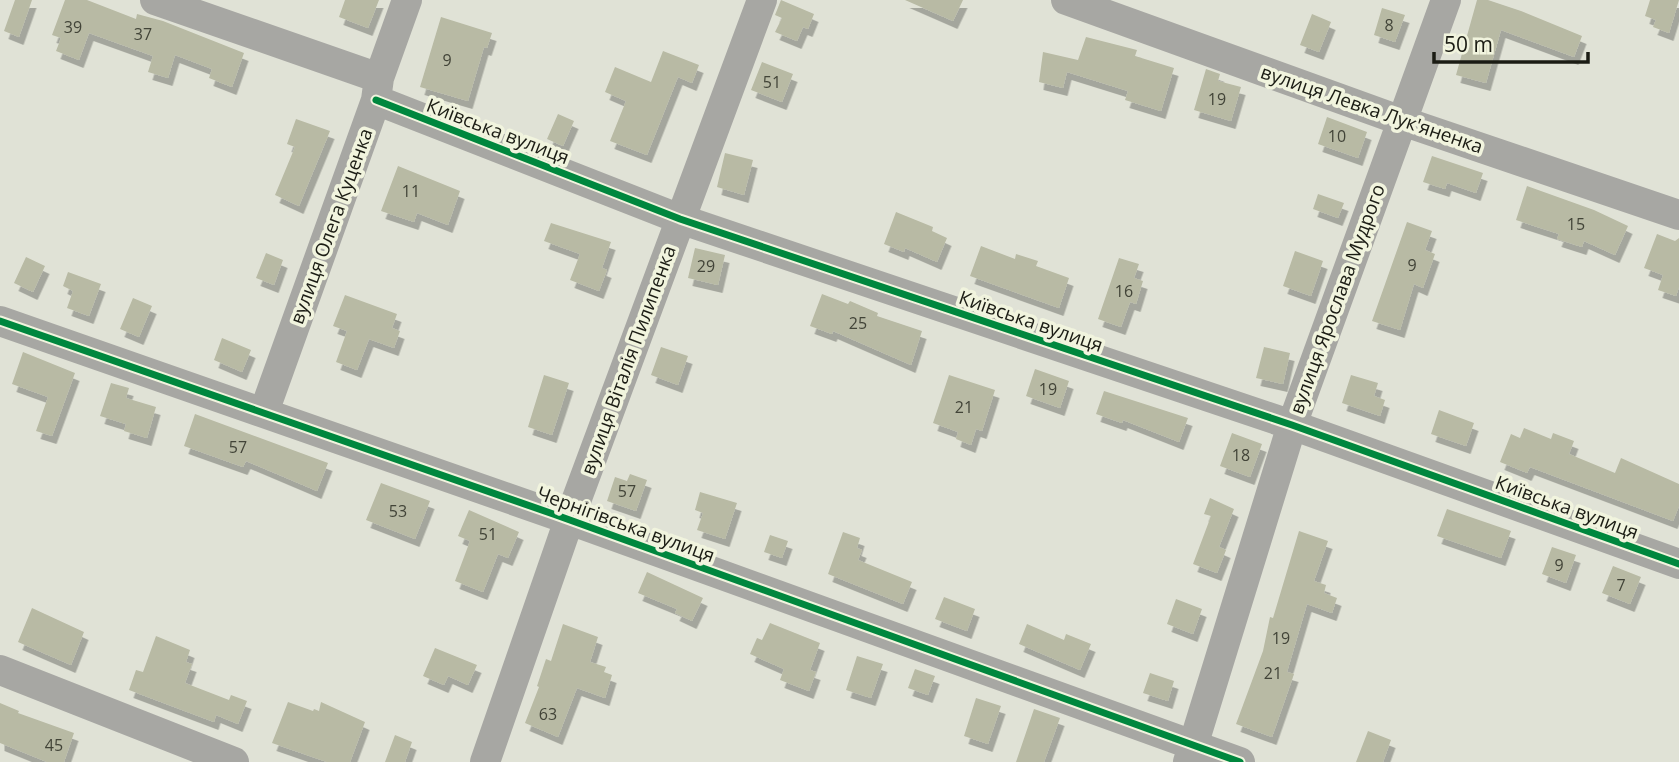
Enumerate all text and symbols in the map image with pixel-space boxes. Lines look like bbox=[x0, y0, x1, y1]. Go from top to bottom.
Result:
house number: 8 bbox=[1384, 14, 1394, 36]
house number: 39 bbox=[64, 16, 82, 38]
scale bar bbox=[1434, 21, 1588, 65]
house number: 37 bbox=[134, 23, 152, 45]
text: 50 m bbox=[1444, 30, 1493, 58]
house number: 9 bbox=[442, 49, 452, 71]
street label: вулиця Левка Лук'яненка bbox=[1257, 59, 1487, 159]
house number: 51 bbox=[763, 71, 781, 93]
house number: 19 bbox=[1208, 88, 1226, 110]
street label: Київська вулиця bbox=[423, 92, 573, 170]
street label: вулиця Олега Куценка bbox=[283, 124, 379, 328]
house number: 10 bbox=[1328, 125, 1346, 147]
house number: 11 bbox=[402, 180, 420, 202]
street label: вулиця Ярослава Мудрого bbox=[1283, 180, 1391, 418]
house number: 15 bbox=[1567, 213, 1585, 235]
street label: вулиця Віталія Пилипенка bbox=[574, 242, 682, 478]
house number: 9 bbox=[1407, 254, 1417, 276]
house number: 29 bbox=[697, 255, 715, 277]
house number: 16 bbox=[1115, 280, 1133, 302]
street label: Київська вулиця bbox=[955, 284, 1107, 358]
house number: 25 bbox=[849, 312, 867, 334]
house number: 19 bbox=[1039, 378, 1057, 400]
house number: 21 bbox=[955, 396, 973, 418]
house number: 57 bbox=[229, 436, 247, 458]
house number: 18 bbox=[1232, 444, 1250, 466]
street label: Київська вулиця bbox=[1492, 469, 1642, 545]
street label: Чернігівська вулиця bbox=[533, 480, 719, 568]
house number: 57 bbox=[618, 480, 636, 502]
house number: 53 bbox=[389, 500, 407, 522]
house number: 51 bbox=[479, 523, 497, 545]
house number: 9 bbox=[1554, 554, 1564, 576]
house number: 7 bbox=[1616, 574, 1626, 596]
house number: 19 bbox=[1272, 627, 1290, 649]
house number: 21 bbox=[1264, 662, 1282, 684]
house number: 63 bbox=[539, 703, 557, 725]
house number: 45 bbox=[45, 734, 63, 756]

